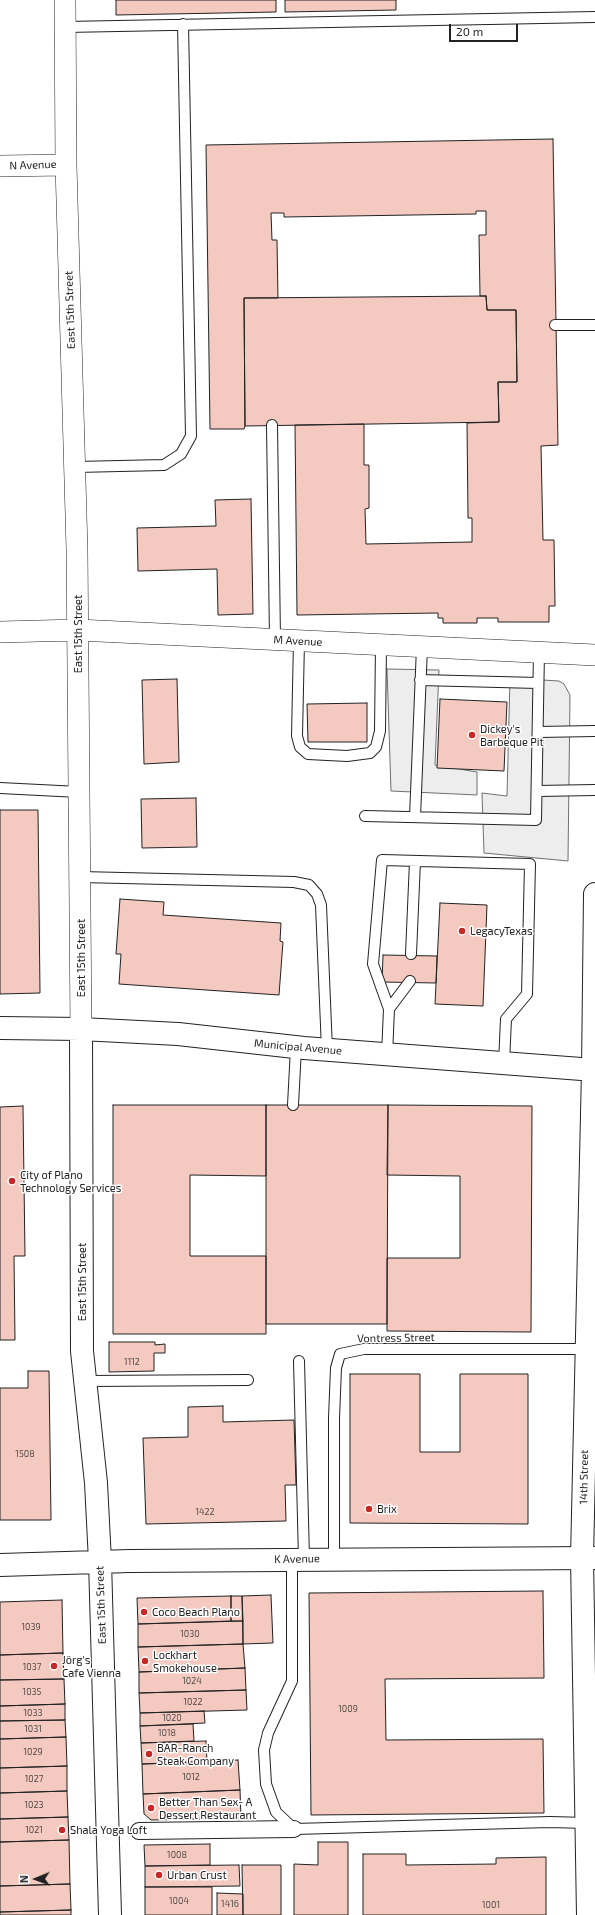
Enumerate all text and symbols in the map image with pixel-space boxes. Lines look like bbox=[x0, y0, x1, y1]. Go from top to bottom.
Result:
scale bar bbox=[451, 16, 520, 42]
text: 20 m bbox=[456, 24, 483, 38]
street label: N Avenue bbox=[9, 158, 57, 172]
street label: East 15th Street bbox=[62, 271, 78, 349]
street label: East 15th Street bbox=[71, 595, 85, 673]
street label: M Avenue bbox=[273, 633, 323, 649]
place label: Dickey's Barbeque Pit bbox=[480, 722, 544, 748]
marker: Dickey's Barbeque Pit bbox=[467, 730, 477, 740]
street label: East 15th Street bbox=[74, 919, 88, 997]
place label: LegacyTexas bbox=[470, 924, 533, 938]
marker: LegacyTexas bbox=[457, 926, 467, 936]
street label: Municipal Avenue bbox=[254, 1037, 342, 1057]
place label: City of Plano Technology Services bbox=[20, 1168, 121, 1194]
marker: City of Plano Technology Services bbox=[7, 1176, 17, 1186]
street label: East 15th Street bbox=[75, 1243, 89, 1321]
street label: Vontress Street bbox=[357, 1331, 435, 1345]
house number: 1112 bbox=[124, 1357, 140, 1367]
house number: 1508 bbox=[15, 1449, 35, 1459]
street label: 14th Street bbox=[577, 1450, 591, 1504]
place label: Brix bbox=[377, 1502, 397, 1516]
marker: Brix bbox=[364, 1504, 374, 1514]
house number: 1422 bbox=[195, 1507, 215, 1517]
street label: K Avenue bbox=[274, 1552, 320, 1566]
street label: East 15th Street bbox=[93, 1566, 109, 1644]
place label: Coco Beach Plano bbox=[152, 1605, 240, 1619]
marker: Coco Beach Plano bbox=[139, 1607, 149, 1617]
house number: 1039 bbox=[21, 1622, 41, 1632]
house number: 1030 bbox=[180, 1629, 200, 1639]
place label: Lockhart Smokehouse bbox=[153, 1648, 217, 1674]
place label: Jörg's Cafe Vienna bbox=[62, 1653, 121, 1679]
marker: Lockhart Smokehouse bbox=[140, 1656, 150, 1666]
marker: Jörg's Cafe Vienna bbox=[49, 1661, 59, 1671]
house number: 1037 bbox=[23, 1662, 41, 1672]
house number: 1024 bbox=[182, 1676, 202, 1686]
house number: 1035 bbox=[23, 1687, 41, 1697]
house number: 1022 bbox=[183, 1697, 203, 1707]
house number: 1009 bbox=[338, 1704, 358, 1714]
house number: 1033 bbox=[23, 1708, 43, 1718]
house number: 1020 bbox=[162, 1713, 182, 1723]
house number: 1031 bbox=[24, 1724, 42, 1734]
house number: 1018 bbox=[158, 1728, 176, 1738]
place label: BAR-Ranch Steak Company bbox=[157, 1741, 234, 1767]
house number: 1029 bbox=[23, 1747, 43, 1757]
marker: BAR-Ranch Steak Company bbox=[144, 1749, 154, 1759]
house number: 1012 bbox=[182, 1772, 200, 1782]
house number: 1027 bbox=[25, 1774, 43, 1784]
place label: Better Than Sex- A Dessert Restaurant bbox=[159, 1795, 256, 1821]
house number: 1023 bbox=[24, 1800, 44, 1810]
marker: Better Than Sex- A Dessert Restaurant bbox=[146, 1803, 156, 1813]
place label: Shala Yoga Loft bbox=[70, 1823, 147, 1837]
house number: 1021 bbox=[25, 1825, 43, 1835]
marker: Shala Yoga Loft bbox=[57, 1825, 67, 1835]
house number: 1008 bbox=[167, 1850, 187, 1860]
north arrow bbox=[16, 1859, 56, 1899]
place label: Urban Crust bbox=[167, 1868, 227, 1882]
marker: Urban Crust bbox=[154, 1870, 164, 1880]
text: N bbox=[17, 1875, 30, 1883]
house number: 1004 bbox=[169, 1896, 189, 1906]
house number: 1416 bbox=[221, 1899, 239, 1909]
house number: 1001 bbox=[482, 1900, 500, 1910]

